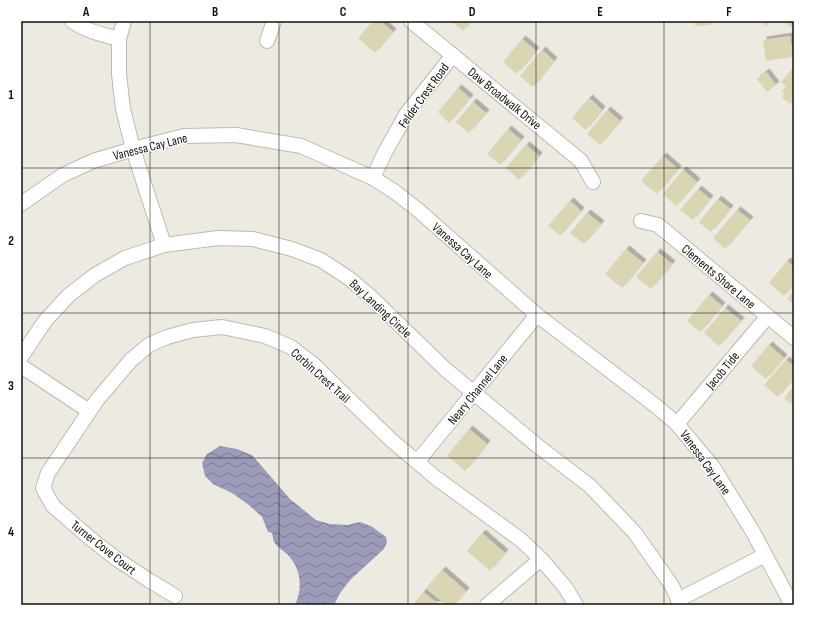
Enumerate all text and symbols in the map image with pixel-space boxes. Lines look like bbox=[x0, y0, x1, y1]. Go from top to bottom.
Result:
text: A bbox=[82, 4, 90, 20]
text: B bbox=[212, 4, 218, 20]
text: C bbox=[340, 4, 347, 20]
text: D bbox=[469, 4, 476, 20]
text: E bbox=[597, 4, 603, 20]
text: F bbox=[726, 4, 732, 20]
street label: Felder Crest Road bbox=[395, 60, 453, 131]
street label: Daw Broadwalk Drive bbox=[464, 64, 544, 133]
text: 1 bbox=[8, 87, 14, 103]
street label: Vanessa Cay Lane bbox=[111, 130, 189, 164]
street label: Vanessa Cay Lane bbox=[429, 219, 496, 282]
text: 2 bbox=[8, 233, 14, 249]
street label: Clements Shore Lane bbox=[678, 241, 759, 312]
street label: Bay Landing Circle bbox=[346, 276, 415, 342]
street label: Corbin Crest Trail bbox=[287, 345, 353, 406]
street label: Jacob Tide bbox=[702, 349, 743, 393]
street label: Neary Channel Lane bbox=[444, 351, 511, 428]
text: 3 bbox=[8, 378, 14, 394]
street label: Vanessa Cay Lane bbox=[676, 427, 734, 498]
street label: Turner Cove Court bbox=[67, 517, 139, 578]
text: 4 bbox=[8, 524, 14, 540]

